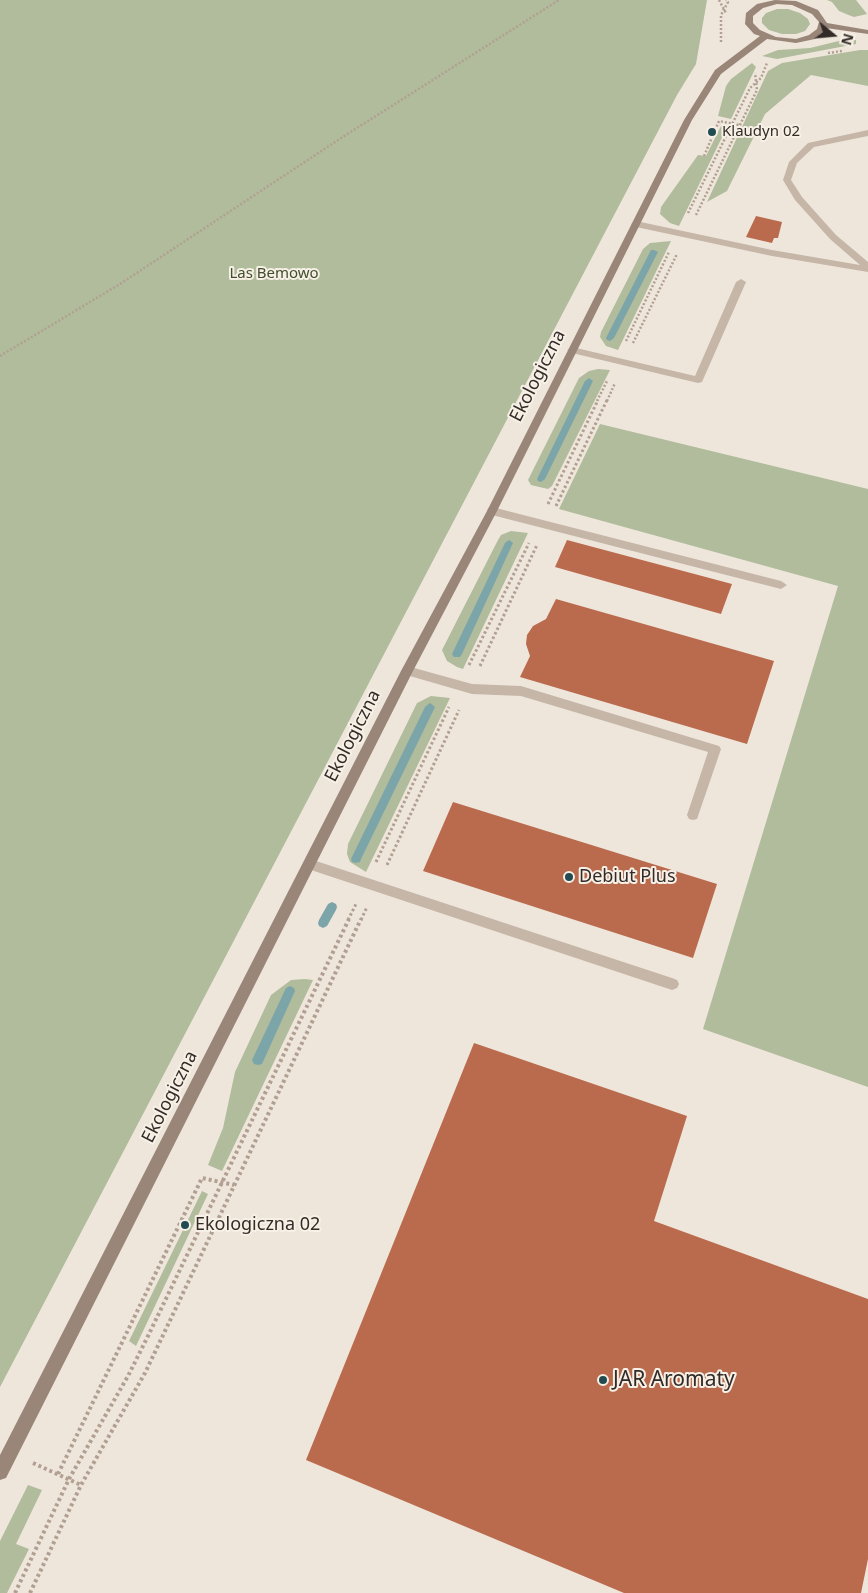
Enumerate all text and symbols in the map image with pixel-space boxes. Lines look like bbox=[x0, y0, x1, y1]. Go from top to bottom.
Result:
north arrow bbox=[808, 10, 858, 60]
text: N bbox=[837, 31, 859, 48]
place label: Klaudyn 02 bbox=[722, 123, 800, 141]
marker: Klaudyn 02 bbox=[706, 126, 718, 138]
park label: Las Bemowo bbox=[229, 265, 319, 283]
street label: Ekologiczna bbox=[506, 327, 570, 425]
street label: Ekologiczna bbox=[321, 687, 385, 785]
place label: Debiut Plus bbox=[579, 866, 676, 888]
marker: Debiut Plus bbox=[563, 871, 575, 883]
street label: Ekologiczna bbox=[138, 1048, 202, 1146]
place label: Ekologiczna 02 bbox=[195, 1214, 320, 1236]
marker: Ekologiczna 02 bbox=[179, 1219, 191, 1231]
place label: JAR Aromaty bbox=[613, 1367, 735, 1393]
marker: JAR Aromaty bbox=[597, 1374, 609, 1386]

